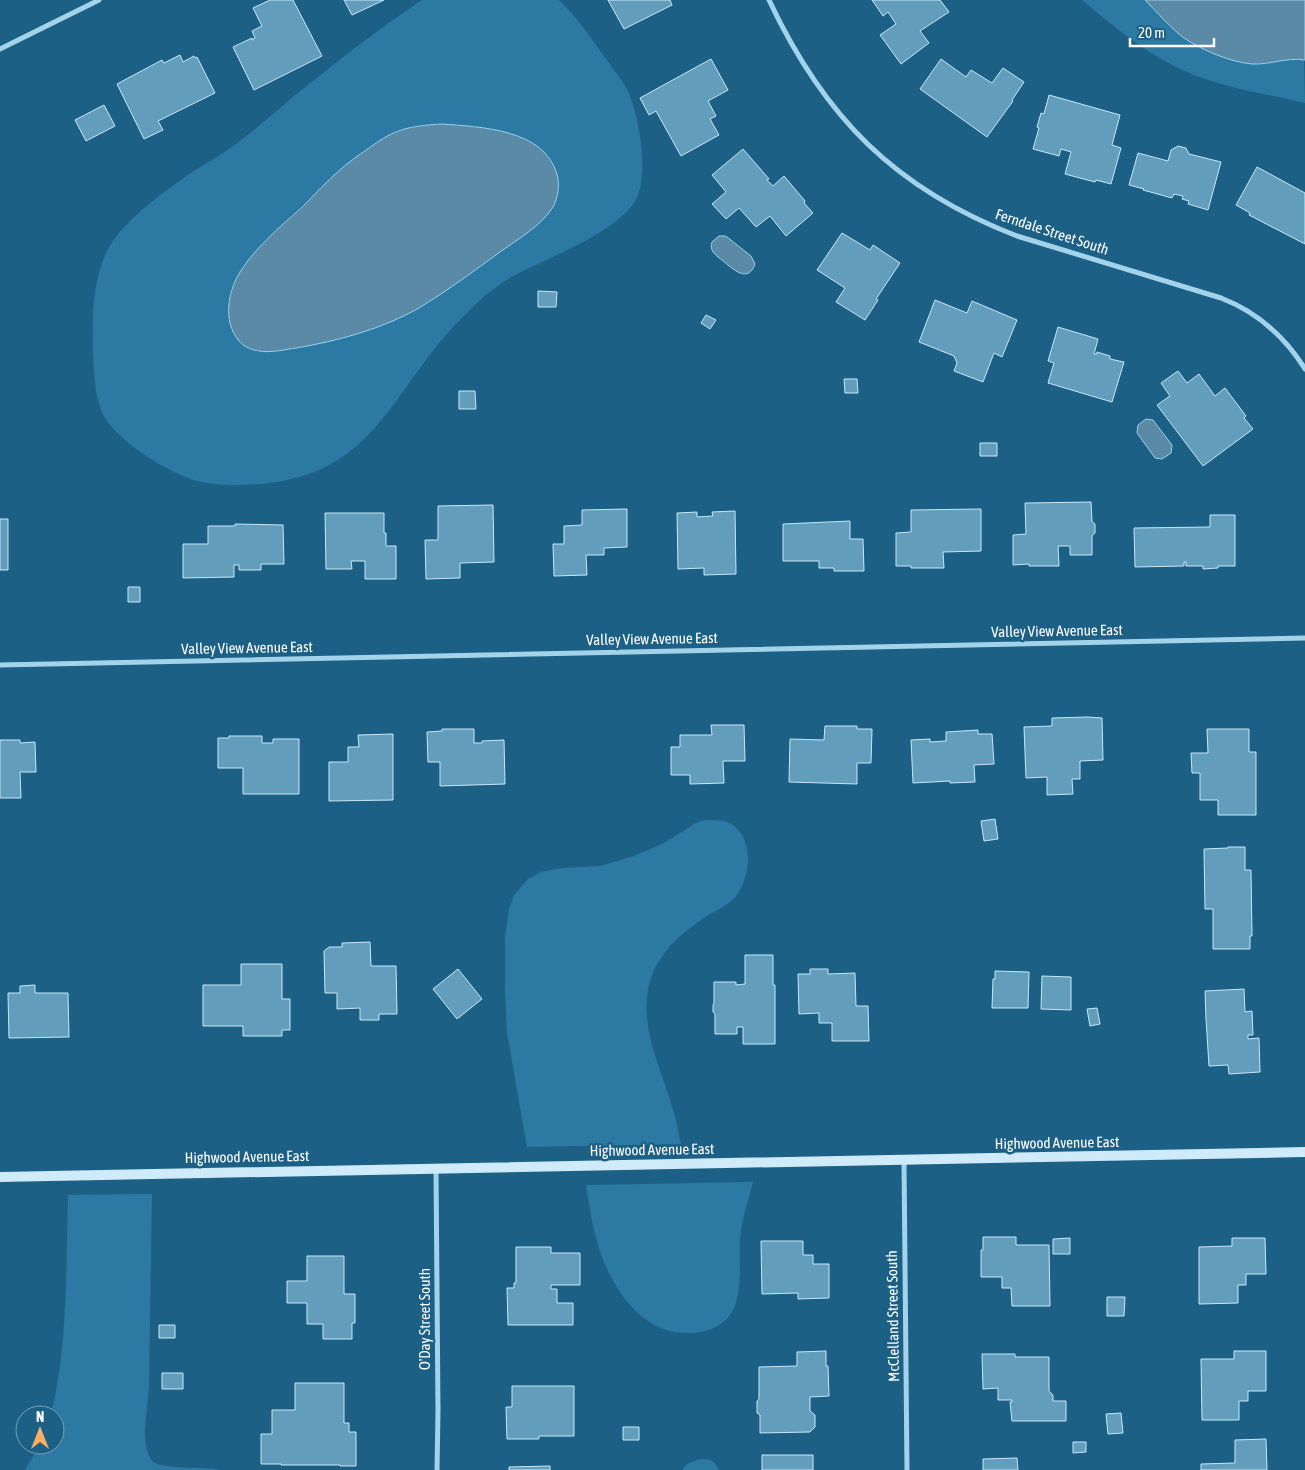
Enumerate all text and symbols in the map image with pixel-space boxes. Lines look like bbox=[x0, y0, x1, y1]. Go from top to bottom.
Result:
scale bar bbox=[1130, 15, 1214, 47]
text: 20 m bbox=[1138, 24, 1165, 41]
street label: Ferndale Street South bbox=[993, 205, 1111, 258]
street label: Valley View Avenue East bbox=[991, 621, 1123, 640]
street label: Valley View Avenue East bbox=[586, 629, 718, 648]
street label: Valley View Avenue East bbox=[181, 638, 313, 657]
street label: Highwood Avenue East bbox=[995, 1133, 1119, 1152]
street label: Highwood Avenue East bbox=[590, 1140, 714, 1159]
street label: Highwood Avenue East bbox=[185, 1147, 309, 1166]
street label: McClelland Street South bbox=[883, 1250, 902, 1382]
street label: O'Day Street South bbox=[416, 1268, 433, 1370]
north arrow bbox=[15, 1405, 65, 1455]
text: N bbox=[36, 1409, 44, 1425]

